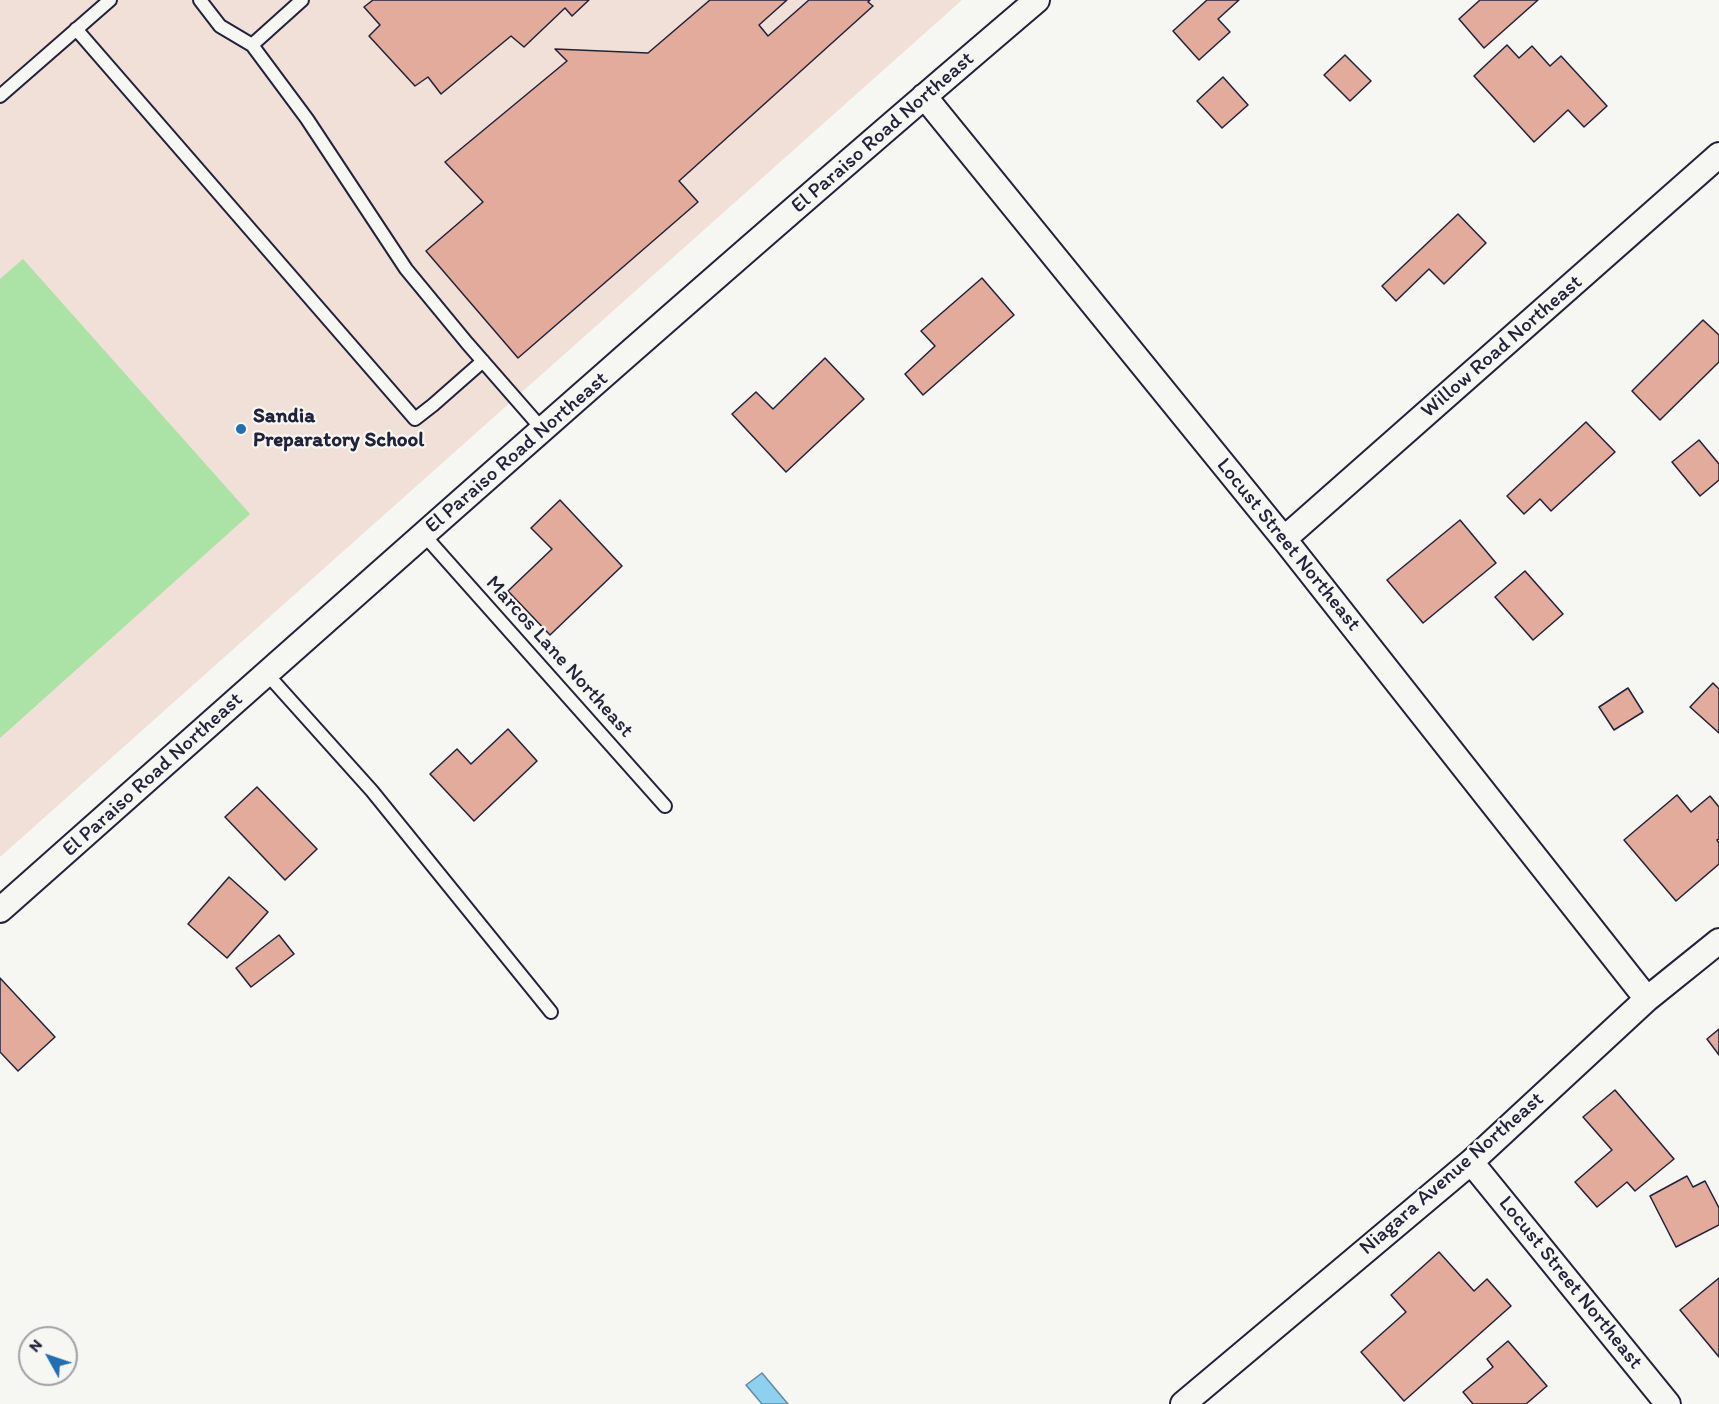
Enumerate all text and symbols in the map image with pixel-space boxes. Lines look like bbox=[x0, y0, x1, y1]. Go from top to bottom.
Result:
street label: El Paraiso Road Northeast bbox=[787, 47, 979, 219]
street label: Willow Road Northeast bbox=[1416, 270, 1588, 424]
street label: El Paraiso Road Northeast bbox=[421, 367, 613, 539]
place label: Sandia Preparatory School bbox=[253, 404, 424, 454]
marker: Sandia Preparatory School bbox=[234, 422, 248, 436]
street label: Locust Street Northeast bbox=[1210, 453, 1366, 637]
street label: Marcos Lane Northeast bbox=[480, 571, 638, 743]
street label: El Paraiso Road Northeast bbox=[58, 687, 248, 863]
street label: Niagara Avenue Northeast bbox=[1355, 1087, 1549, 1261]
street label: Locust Street Northeast bbox=[1492, 1191, 1648, 1375]
north arrow bbox=[18, 1326, 78, 1386]
text: N bbox=[25, 1335, 46, 1356]

